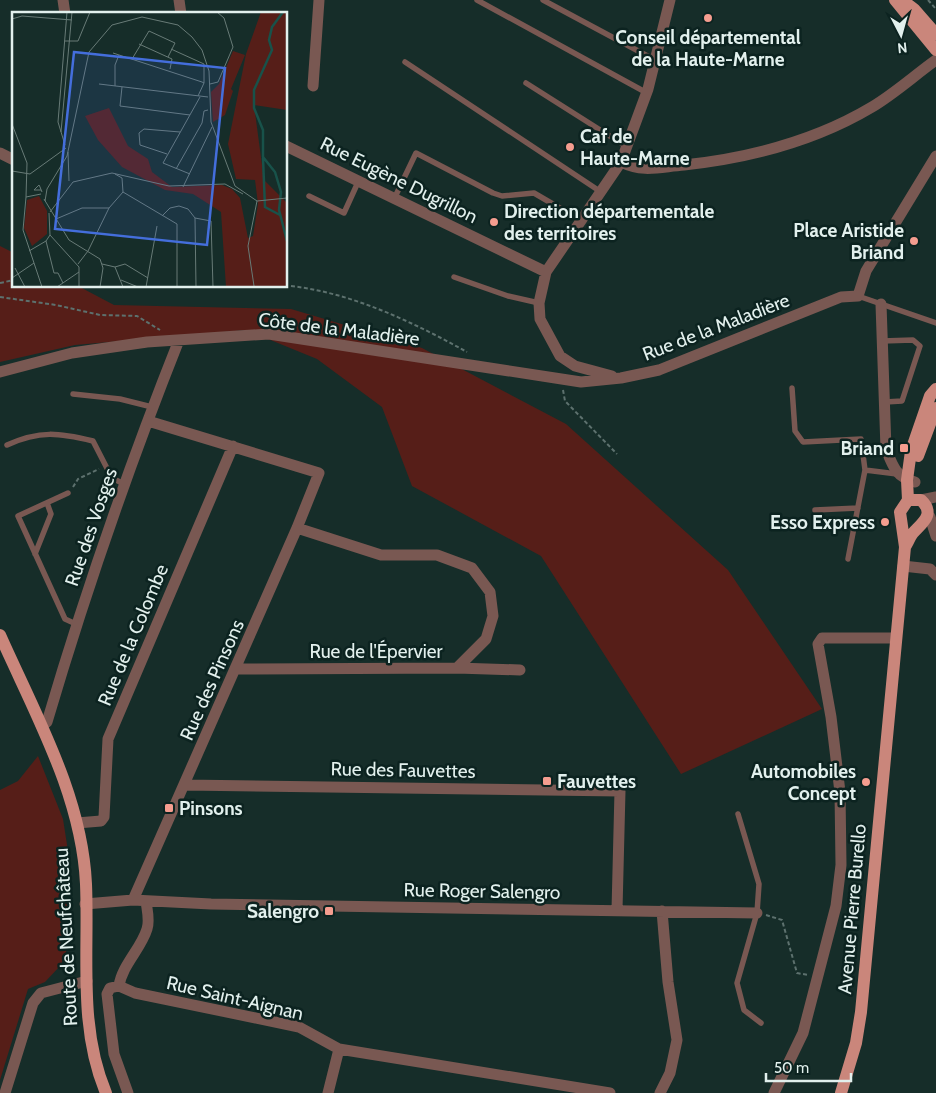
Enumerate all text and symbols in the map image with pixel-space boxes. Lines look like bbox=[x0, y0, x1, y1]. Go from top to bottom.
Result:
north arrow bbox=[876, 10, 926, 60]
inset map bbox=[12, 12, 288, 288]
marker: Conseil départemental de la Haute-Marne bbox=[702, 12, 714, 24]
place label: Conseil départemental de la Haute-Marne bbox=[615, 26, 801, 71]
text: N bbox=[896, 38, 908, 57]
place label: Caf de Haute-Marne bbox=[580, 125, 690, 170]
street label: Rue Eugène Dugrillon bbox=[317, 132, 481, 228]
marker: Caf de Haute-Marne bbox=[564, 141, 576, 153]
place label: Direction départementale des territoires bbox=[504, 200, 714, 245]
marker: Direction départementale des territoires bbox=[488, 216, 500, 228]
place label: Place Aristide Briand bbox=[793, 219, 904, 264]
marker: Place Aristide Briand bbox=[908, 235, 920, 247]
street label: Rue de la Maladière bbox=[639, 288, 793, 366]
street label: Côte de la Maladière bbox=[257, 308, 421, 350]
place label: Briand bbox=[841, 437, 894, 460]
marker: Briand bbox=[898, 442, 910, 454]
street label: Rue des Vosges bbox=[60, 465, 122, 589]
place label: Esso Express bbox=[770, 511, 875, 534]
marker: Esso Express bbox=[879, 516, 891, 528]
street label: Rue de la Colombe bbox=[93, 561, 173, 709]
street label: Rue des Pinsons bbox=[175, 616, 249, 744]
street label: Rue de l'Épervier bbox=[309, 639, 443, 663]
street label: Rue des Fauvettes bbox=[330, 757, 476, 783]
place label: Automobiles Concept bbox=[751, 760, 856, 805]
place label: Fauvettes bbox=[557, 770, 636, 793]
marker: Fauvettes bbox=[541, 775, 553, 787]
marker: Automobiles Concept bbox=[860, 776, 872, 788]
place label: Pinsons bbox=[179, 797, 243, 820]
marker: Pinsons bbox=[163, 802, 175, 814]
street label: Avenue Pierre Burello bbox=[833, 823, 871, 995]
street label: Route de Neufchâteau bbox=[50, 847, 82, 1027]
street label: Rue Roger Salengro bbox=[403, 878, 561, 904]
place label: Salengro bbox=[247, 900, 319, 923]
marker: Salengro bbox=[323, 905, 335, 917]
street label: Rue Saint-Aignan bbox=[164, 971, 306, 1025]
scale bar bbox=[766, 1050, 851, 1082]
text: 50 m bbox=[774, 1059, 809, 1077]

